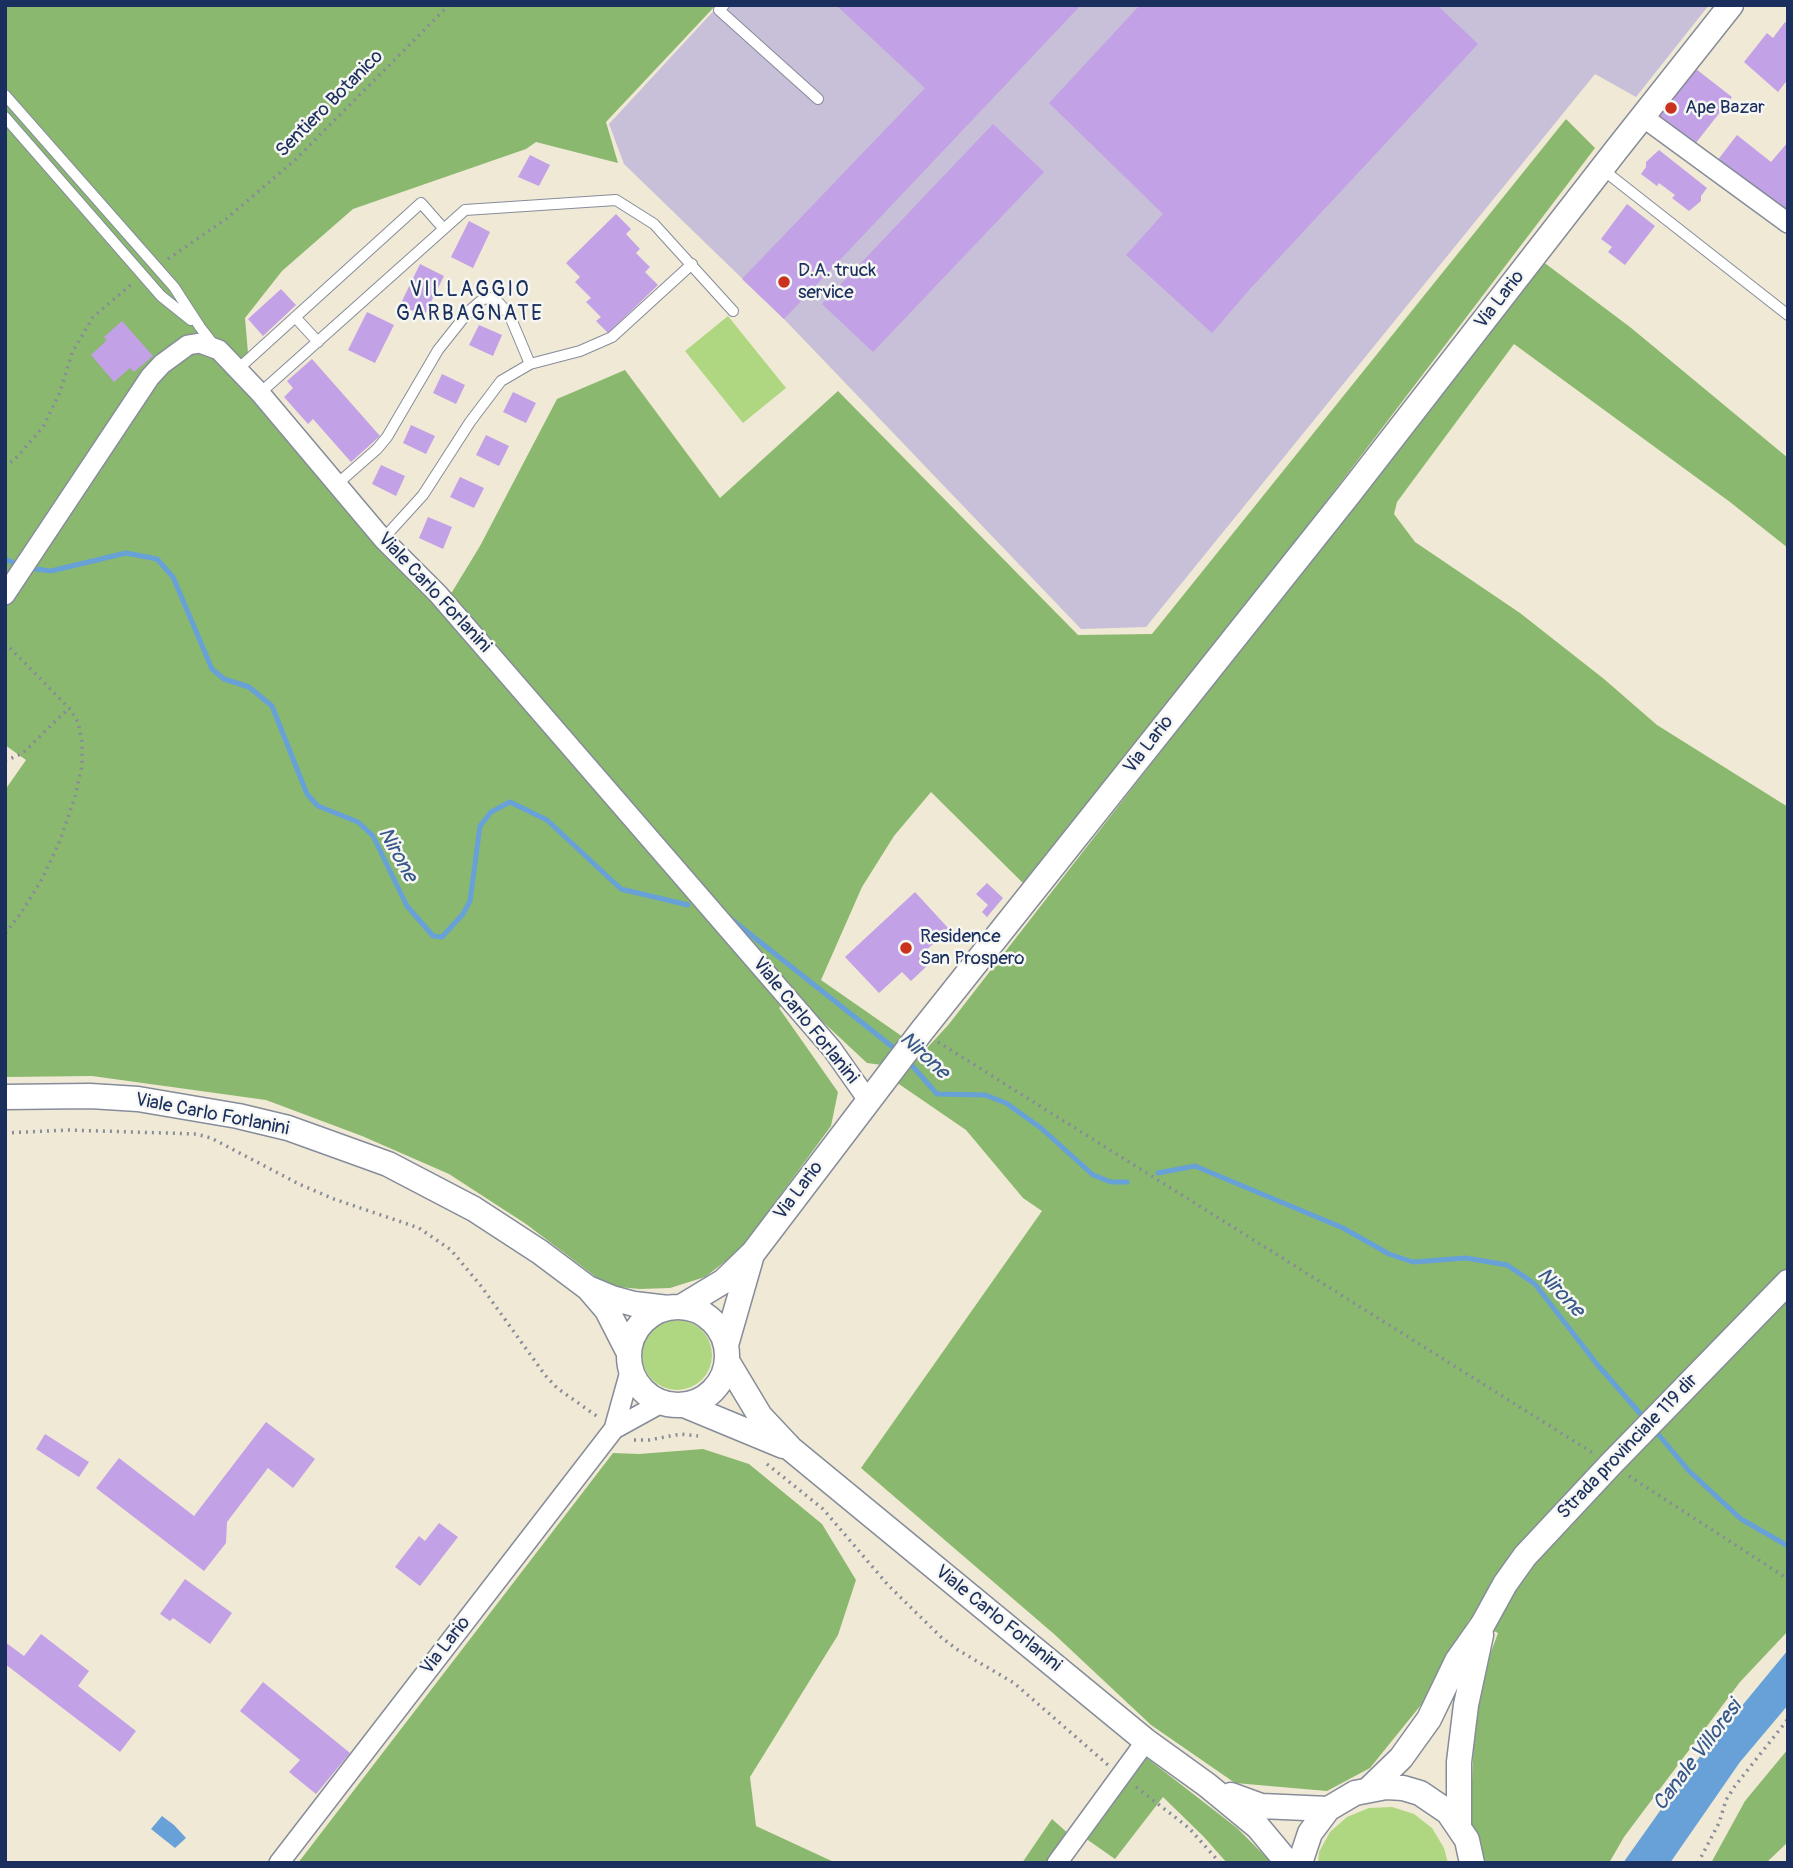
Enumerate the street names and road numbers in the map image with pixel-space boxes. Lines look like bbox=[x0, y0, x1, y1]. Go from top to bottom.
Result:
street label: Sentiero Botanico bbox=[272, 46, 388, 162]
street label: Via Lario bbox=[1470, 266, 1530, 334]
street label: Viale Carlo Forlanini bbox=[372, 528, 496, 658]
street label: Via Lario bbox=[1119, 711, 1179, 779]
street label: Viale Carlo Forlanini bbox=[747, 953, 863, 1089]
street label: Viale Carlo Forlanini bbox=[133, 1089, 291, 1141]
street label: Via Lario bbox=[770, 1157, 828, 1225]
street label: Strada provinciale 119 dir bbox=[1553, 1370, 1703, 1524]
street label: Viale Carlo Forlanini bbox=[930, 1561, 1066, 1677]
street label: Via Lario bbox=[416, 1612, 476, 1680]

